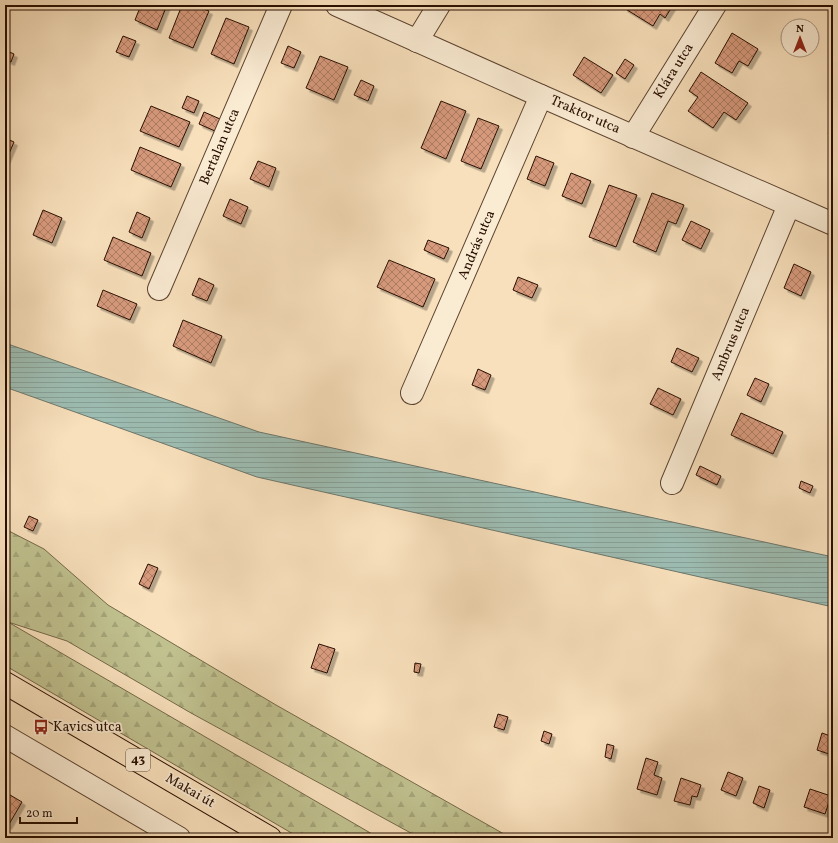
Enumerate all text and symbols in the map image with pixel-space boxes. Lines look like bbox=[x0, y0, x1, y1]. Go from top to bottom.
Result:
north arrow bbox=[780, 18, 820, 58]
text: N bbox=[796, 22, 804, 37]
street label: Klára utca bbox=[649, 40, 699, 102]
street label: Traktor utca bbox=[547, 91, 623, 139]
street label: Bertalan utca bbox=[195, 106, 245, 188]
street label: András utca bbox=[454, 207, 500, 283]
street label: Ambrus utca bbox=[707, 304, 755, 384]
bus stop icon: Kavics utca bbox=[32, 718, 50, 736]
place label: Kavics utca bbox=[53, 718, 122, 737]
road number: 43 bbox=[126, 749, 150, 771]
street label: Makai út bbox=[162, 769, 218, 813]
scale bar bbox=[20, 799, 77, 825]
text: 20 m bbox=[26, 806, 53, 822]

